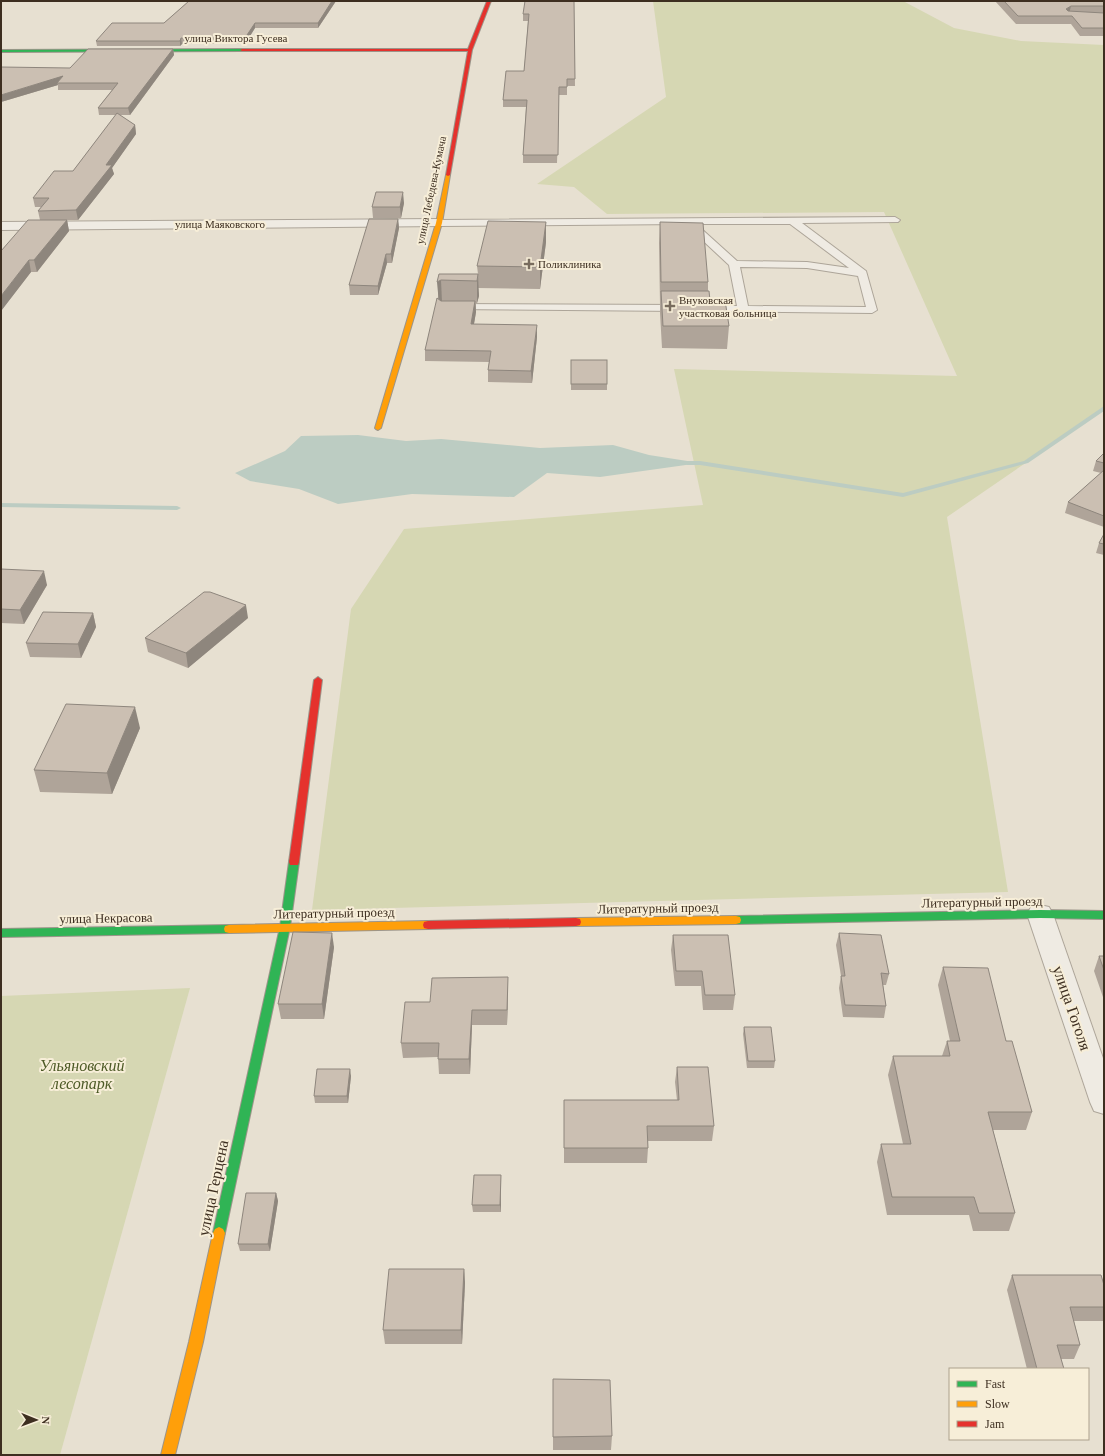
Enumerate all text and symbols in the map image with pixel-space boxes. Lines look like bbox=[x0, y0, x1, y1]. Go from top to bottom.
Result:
street label: улица Виктора Гусева bbox=[185, 32, 288, 44]
street label: улица Лебедева-Кумача bbox=[414, 135, 448, 245]
street label: улица Маяковского bbox=[175, 218, 265, 230]
marker: Поликлиника bbox=[523, 258, 535, 270]
place label: Поликлиника bbox=[538, 258, 601, 270]
place label: Внуковская участковая больница bbox=[679, 294, 777, 319]
marker: Внуковская участковая больница bbox=[664, 300, 676, 312]
street label: Литературный проезд bbox=[921, 893, 1043, 911]
street label: Литературный проезд bbox=[597, 899, 719, 917]
street label: Литературный проезд bbox=[273, 904, 395, 922]
street label: улица Некрасова bbox=[59, 910, 153, 926]
street label: улица Гоголя bbox=[1049, 963, 1095, 1054]
park label: Ульяновский лесопарк bbox=[40, 1057, 124, 1093]
street label: улица Герцена bbox=[195, 1138, 232, 1238]
legend bbox=[949, 1368, 1089, 1440]
text: Fast bbox=[985, 1377, 1006, 1391]
text: Slow bbox=[985, 1397, 1010, 1411]
north arrow bbox=[16, 1400, 56, 1440]
text: N bbox=[40, 1416, 52, 1424]
text: Jam bbox=[985, 1417, 1005, 1431]

